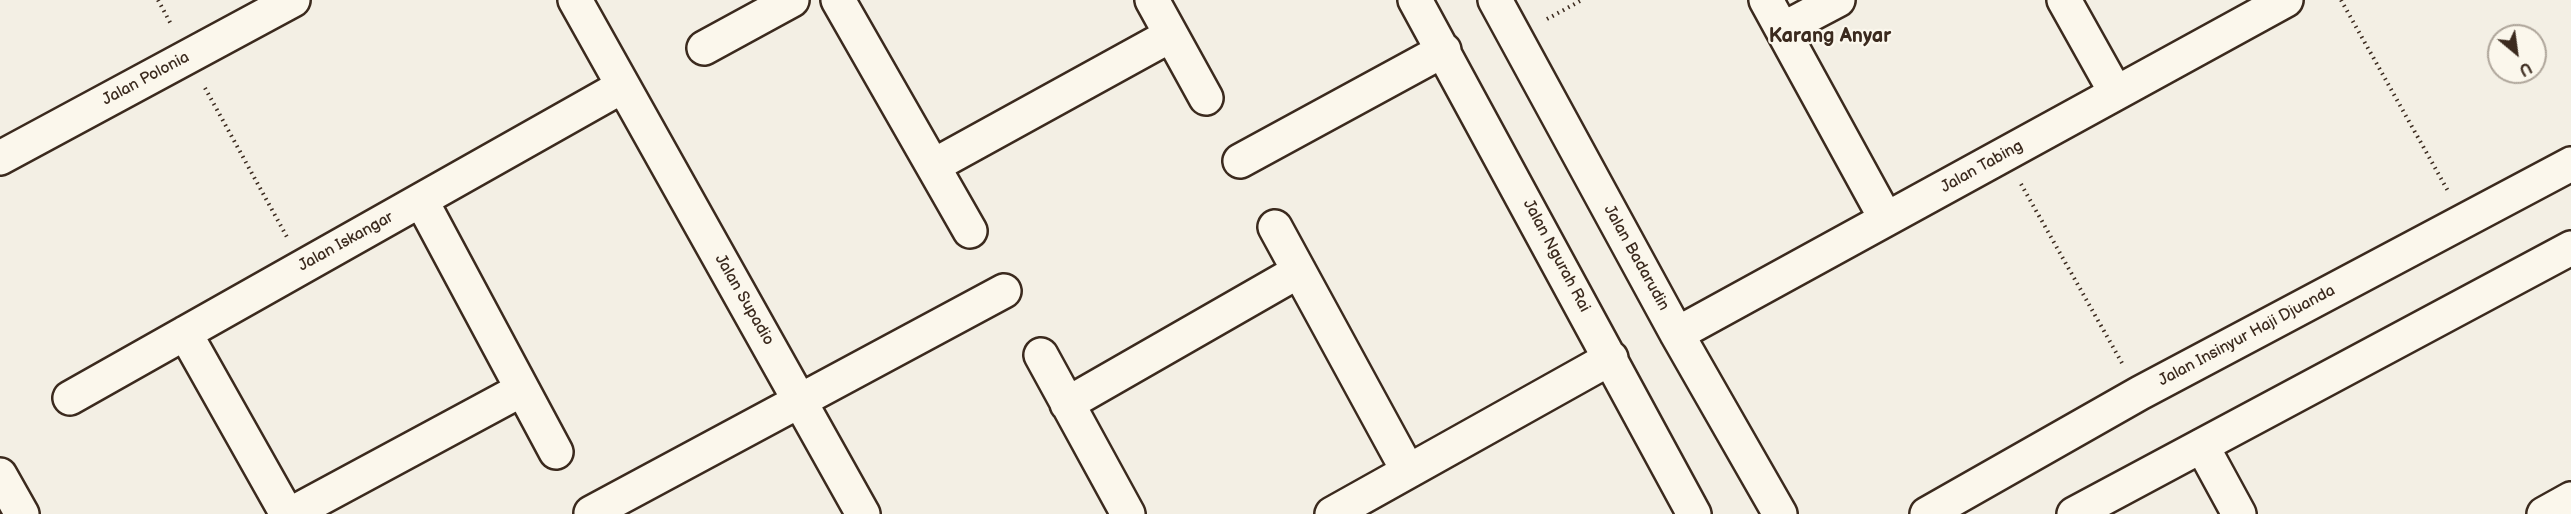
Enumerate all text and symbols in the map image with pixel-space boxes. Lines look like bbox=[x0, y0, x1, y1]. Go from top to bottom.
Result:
north arrow bbox=[2487, 24, 2547, 84]
district label: Karang Anyar bbox=[1769, 25, 1891, 49]
street label: Jalan Polonia bbox=[99, 48, 193, 110]
text: U bbox=[2515, 57, 2535, 80]
street label: Jalan Tabing bbox=[1938, 137, 2026, 197]
street label: Jalan Ngurah Rai bbox=[1518, 196, 1594, 316]
street label: Jalan Badarudin bbox=[1599, 202, 1673, 314]
street label: Jalan Iskangar bbox=[295, 208, 397, 276]
street label: Jalan Supadio bbox=[710, 251, 778, 349]
street label: Jalan Insinyur Haji Djuanda bbox=[2155, 281, 2339, 391]

